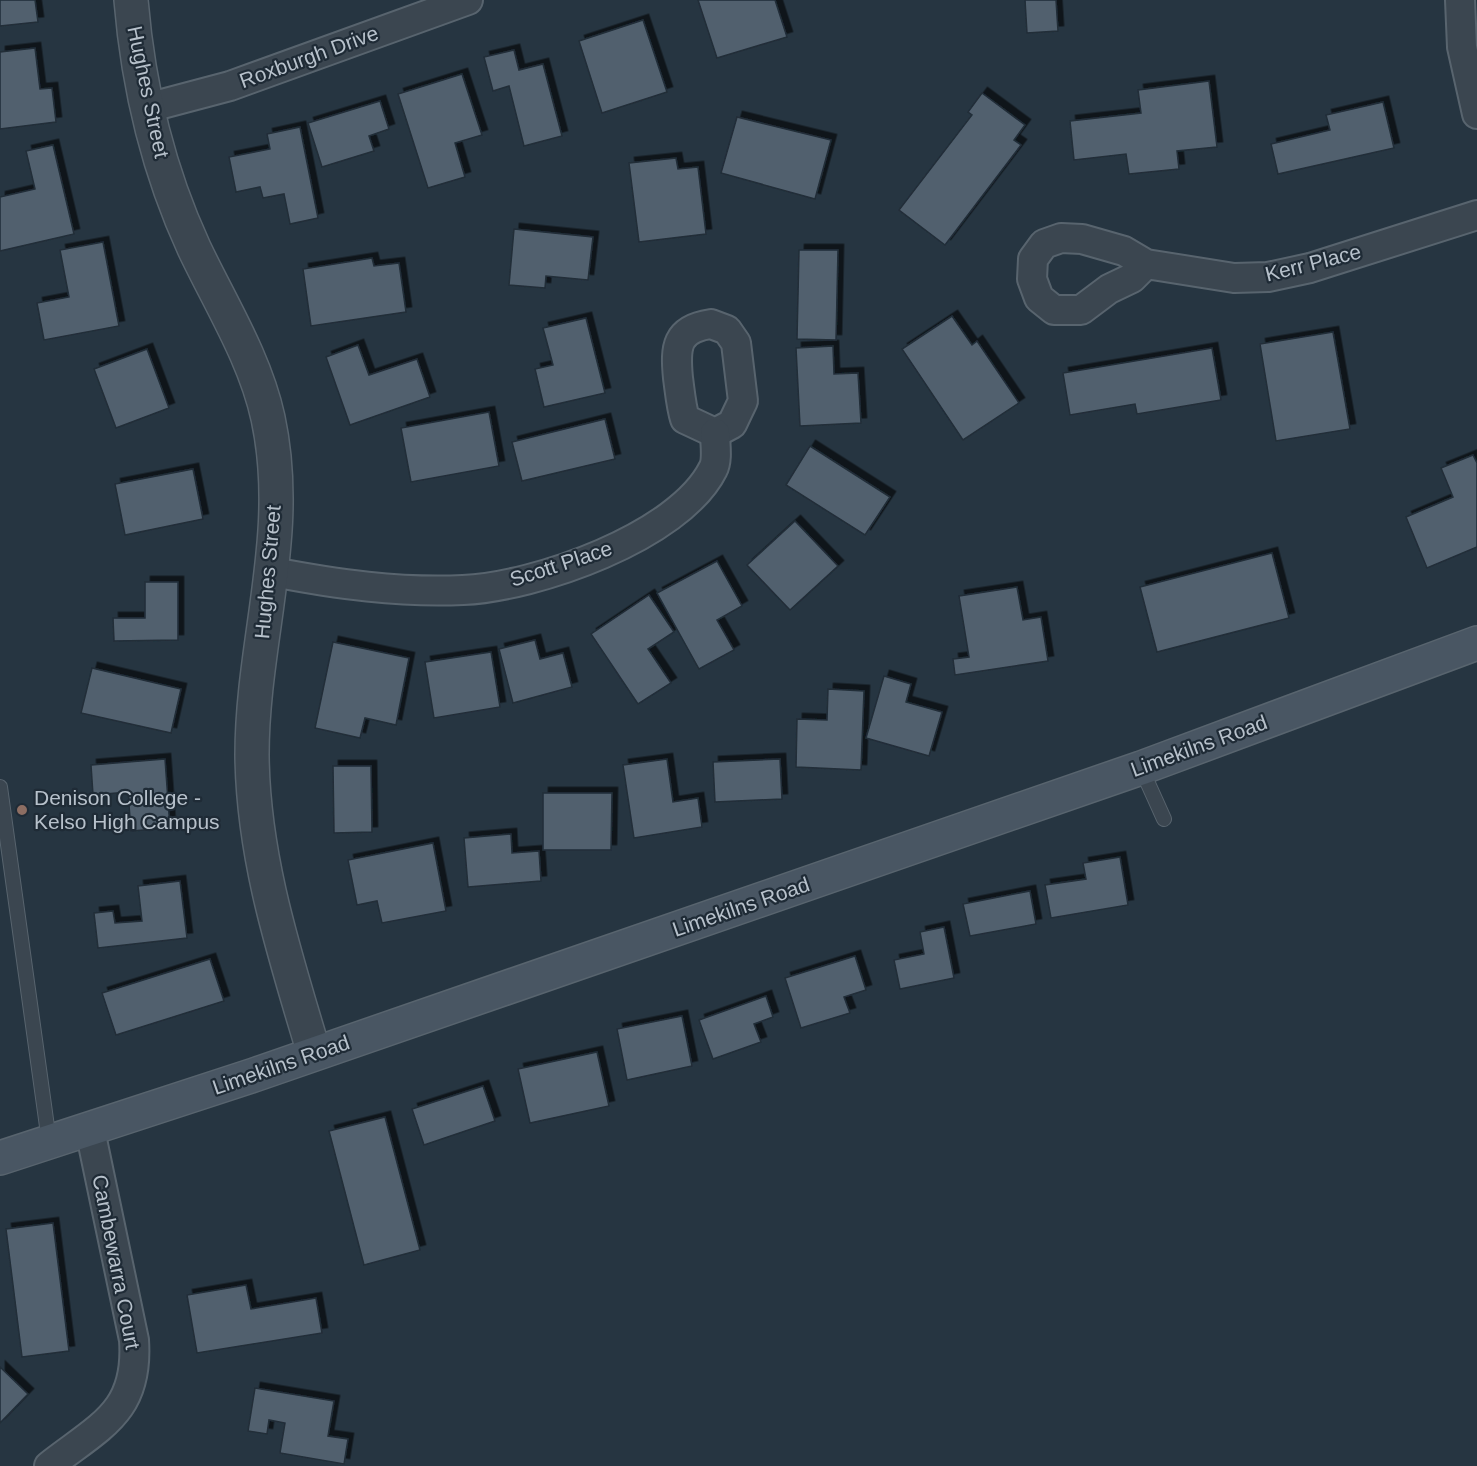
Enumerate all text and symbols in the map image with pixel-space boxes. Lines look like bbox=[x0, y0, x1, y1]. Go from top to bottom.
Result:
street label: Roxburgh Drive bbox=[236, 21, 381, 92]
street label: Hughes Street bbox=[123, 24, 174, 160]
street label: Kerr Place bbox=[1263, 239, 1363, 286]
street label: Hughes Street bbox=[250, 504, 285, 640]
street label: Scott Place bbox=[507, 536, 615, 591]
street label: Limekilns Road bbox=[1127, 710, 1270, 781]
place label: Denison College - Kelso High Campus bbox=[34, 786, 220, 833]
marker: Denison College - Kelso High Campus bbox=[15, 803, 29, 817]
street label: Limekilns Road bbox=[669, 872, 812, 941]
street label: Limekilns Road bbox=[209, 1030, 352, 1099]
street label: Cambewarra Court bbox=[88, 1173, 145, 1351]

